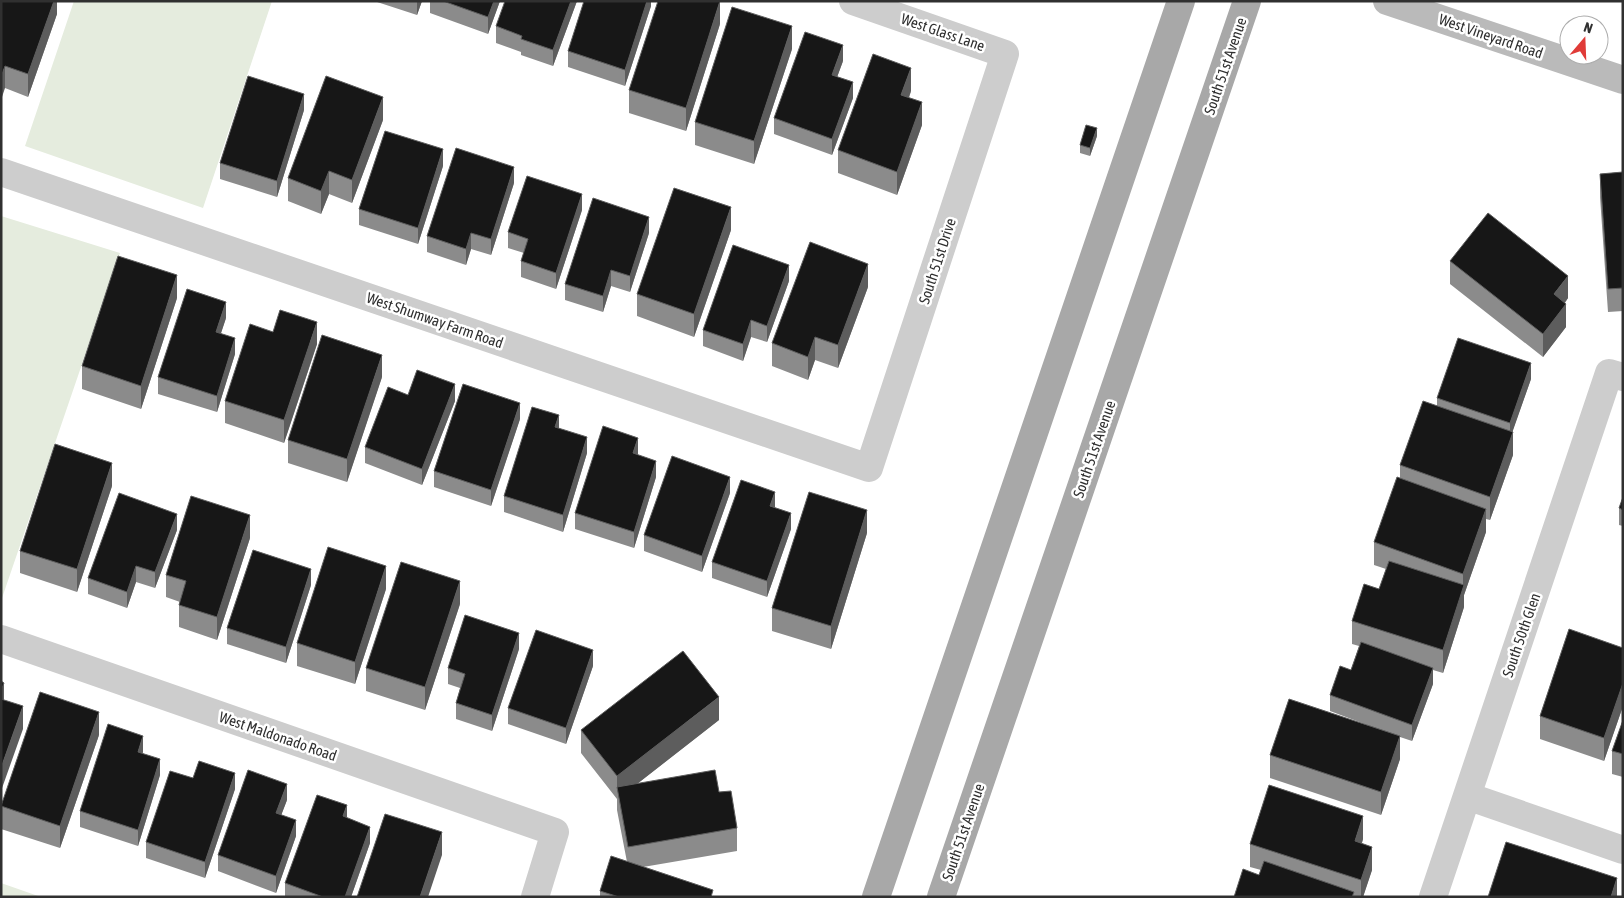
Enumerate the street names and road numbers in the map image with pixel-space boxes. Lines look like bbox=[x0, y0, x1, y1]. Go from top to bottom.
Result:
street label: West Glass Lane bbox=[899, 10, 987, 54]
street label: West Vineyard Road bbox=[1437, 10, 1545, 62]
street label: South 51st Avenue bbox=[1200, 15, 1250, 117]
street label: South 51st Drive bbox=[915, 216, 959, 306]
street label: West Shumway Farm Road bbox=[365, 289, 505, 351]
street label: South 51st Avenue bbox=[1069, 398, 1119, 500]
street label: South 50th Glen bbox=[1499, 591, 1543, 679]
street label: West Maldonado Road bbox=[217, 708, 339, 764]
street label: South 51st Avenue bbox=[938, 781, 988, 883]

